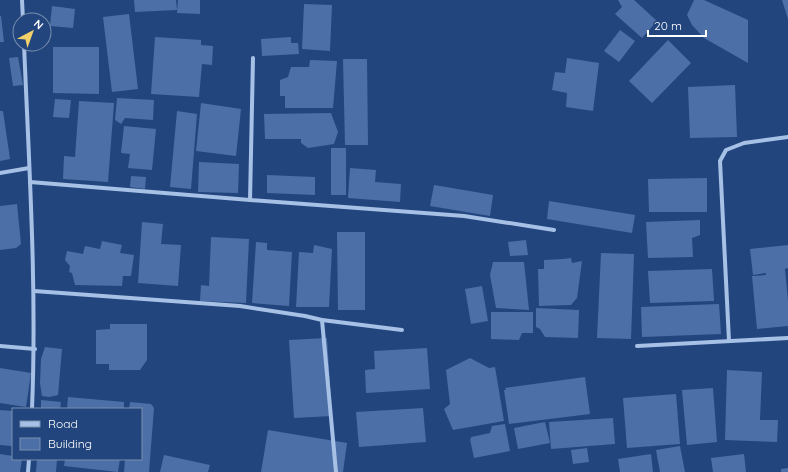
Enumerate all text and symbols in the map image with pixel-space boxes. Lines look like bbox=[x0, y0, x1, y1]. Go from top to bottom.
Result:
north arrow bbox=[12, 12, 52, 52]
scale bar bbox=[648, 12, 706, 38]
text: N bbox=[31, 17, 46, 32]
text: 20 m bbox=[654, 18, 682, 33]
legend bbox=[12, 408, 142, 460]
text: Road bbox=[48, 416, 78, 431]
text: Building bbox=[48, 436, 92, 451]

